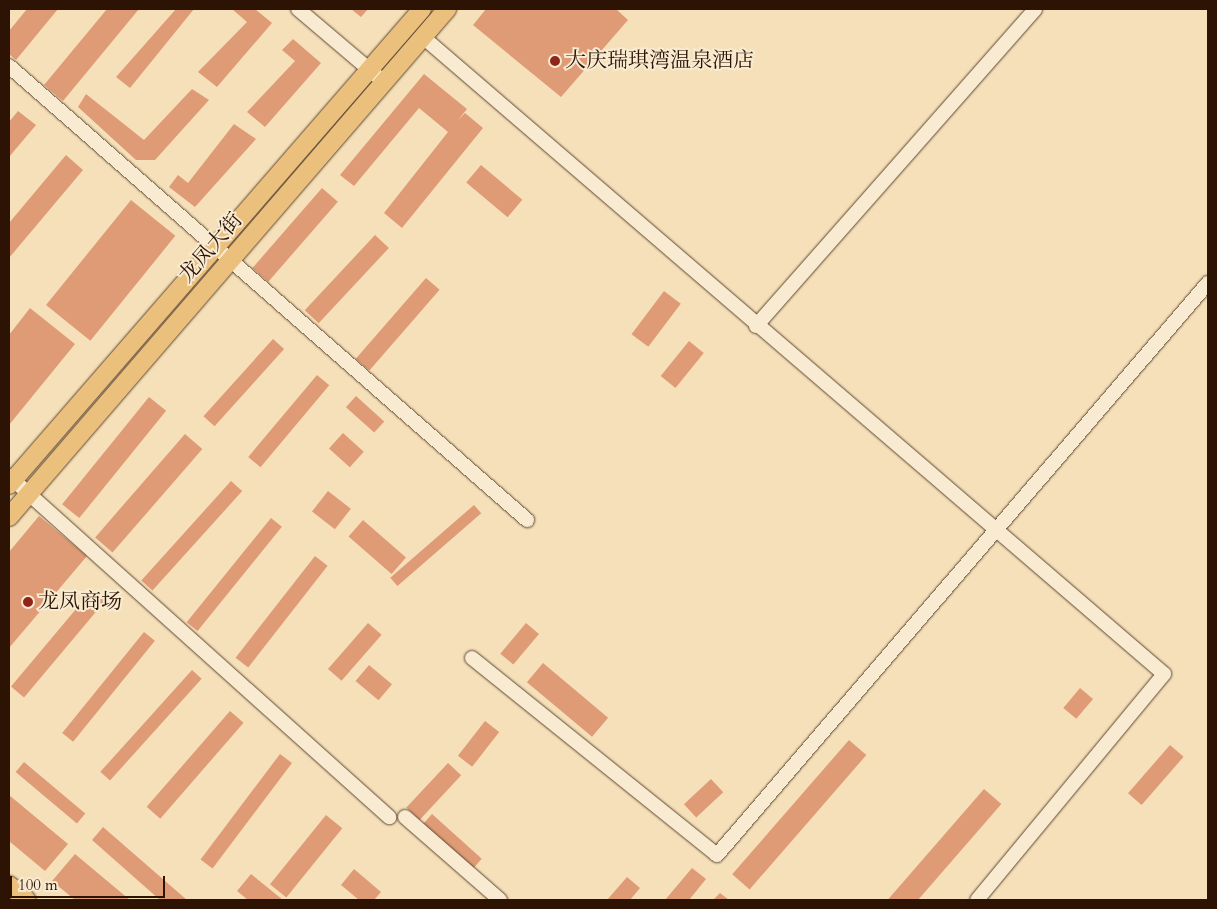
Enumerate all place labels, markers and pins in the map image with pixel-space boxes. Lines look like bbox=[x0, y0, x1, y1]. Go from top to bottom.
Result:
place label: 大庆瑞琪湾温泉酒店 bbox=[565, 48, 754, 74]
marker: 大庆瑞琪湾温泉酒店 bbox=[549, 55, 561, 67]
place label: 龙凤商场 bbox=[38, 589, 122, 615]
marker: 龙凤商场 bbox=[22, 596, 34, 608]

